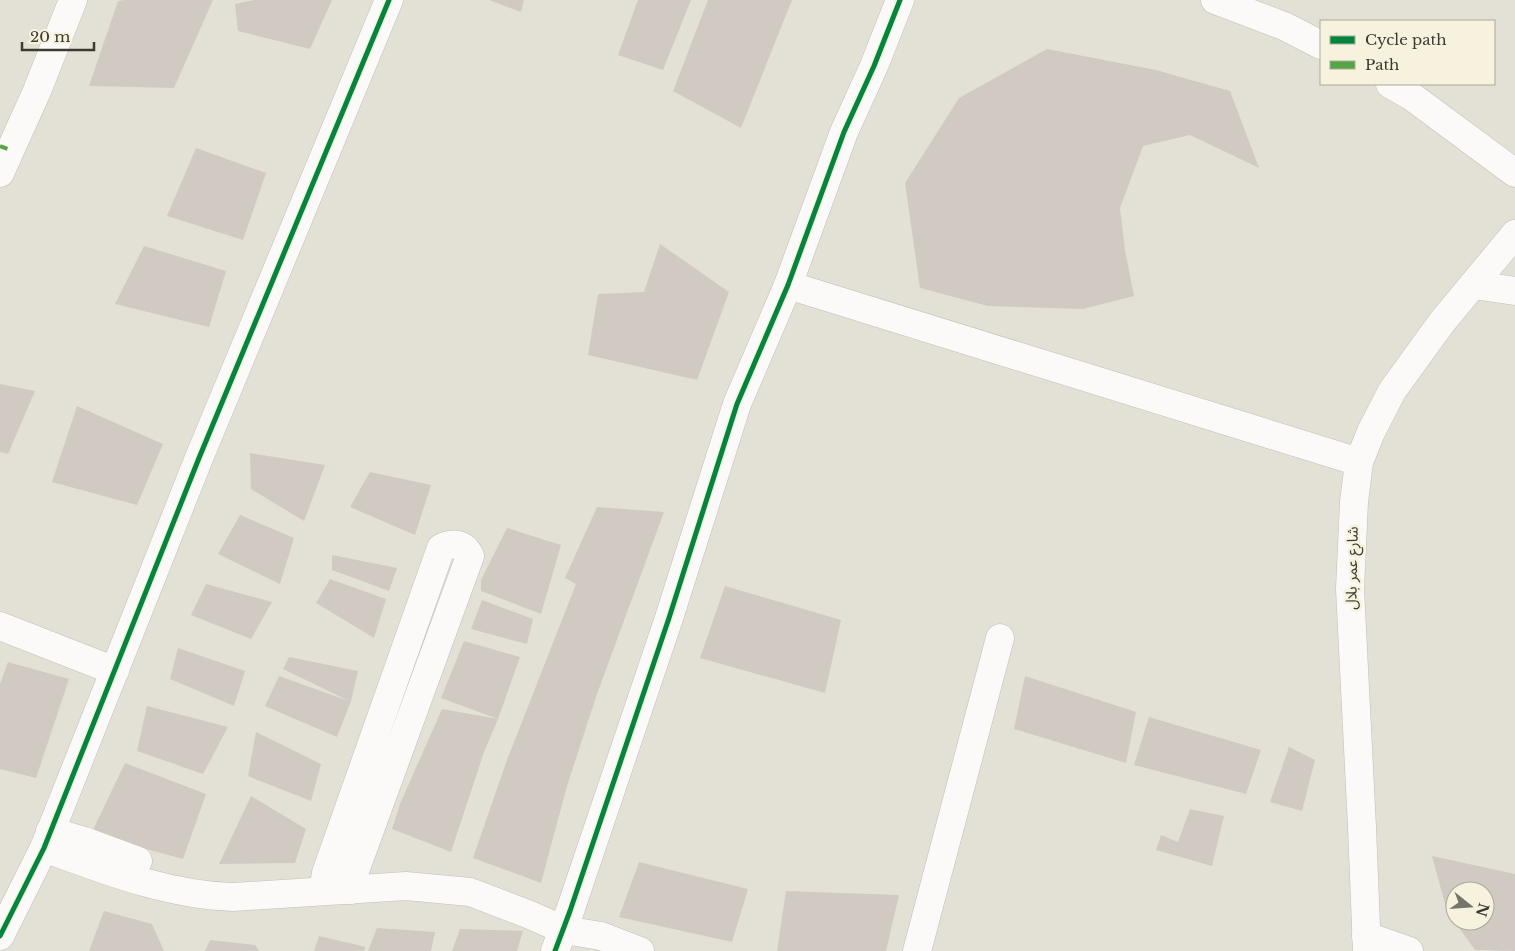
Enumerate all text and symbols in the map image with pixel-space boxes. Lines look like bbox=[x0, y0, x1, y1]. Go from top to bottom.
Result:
scale bar bbox=[22, 20, 95, 52]
legend bbox=[1320, 20, 1495, 85]
text: 20 m bbox=[30, 27, 70, 46]
text: Cycle path bbox=[1365, 30, 1447, 49]
text: Path bbox=[1365, 55, 1399, 74]
street label: شارع عمر بلال bbox=[1341, 526, 1365, 610]
north arrow bbox=[1445, 881, 1495, 931]
text: N bbox=[1472, 901, 1493, 919]

